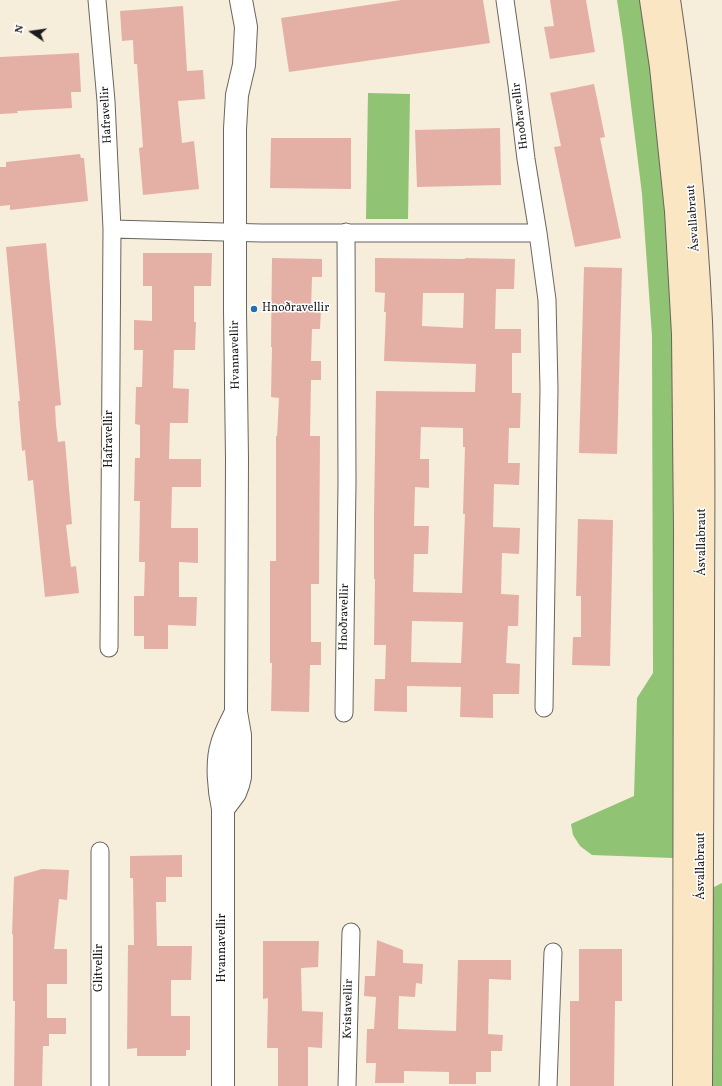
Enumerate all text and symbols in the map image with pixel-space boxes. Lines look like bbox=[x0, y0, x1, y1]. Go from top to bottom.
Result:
north arrow bbox=[12, 12, 52, 52]
text: N bbox=[12, 24, 28, 35]
street label: Hnoðravellir bbox=[510, 82, 532, 150]
street label: Hafravellir bbox=[98, 86, 116, 144]
street label: Ásvallabraut bbox=[684, 184, 704, 252]
place label: Hnoðravellir bbox=[262, 302, 329, 316]
marker: Hnoðravellir bbox=[249, 304, 259, 314]
street label: Hvannavellir bbox=[228, 320, 244, 390]
street label: Hafravellir bbox=[103, 410, 117, 468]
street label: Ásvallabraut bbox=[696, 508, 710, 576]
street label: Hnoðravellir bbox=[337, 583, 353, 651]
street label: Ásvallabraut bbox=[695, 832, 709, 900]
street label: Hvannavellir bbox=[216, 913, 230, 983]
street label: Glitvellir bbox=[93, 944, 107, 992]
street label: Kvistavellir bbox=[341, 979, 357, 1039]

